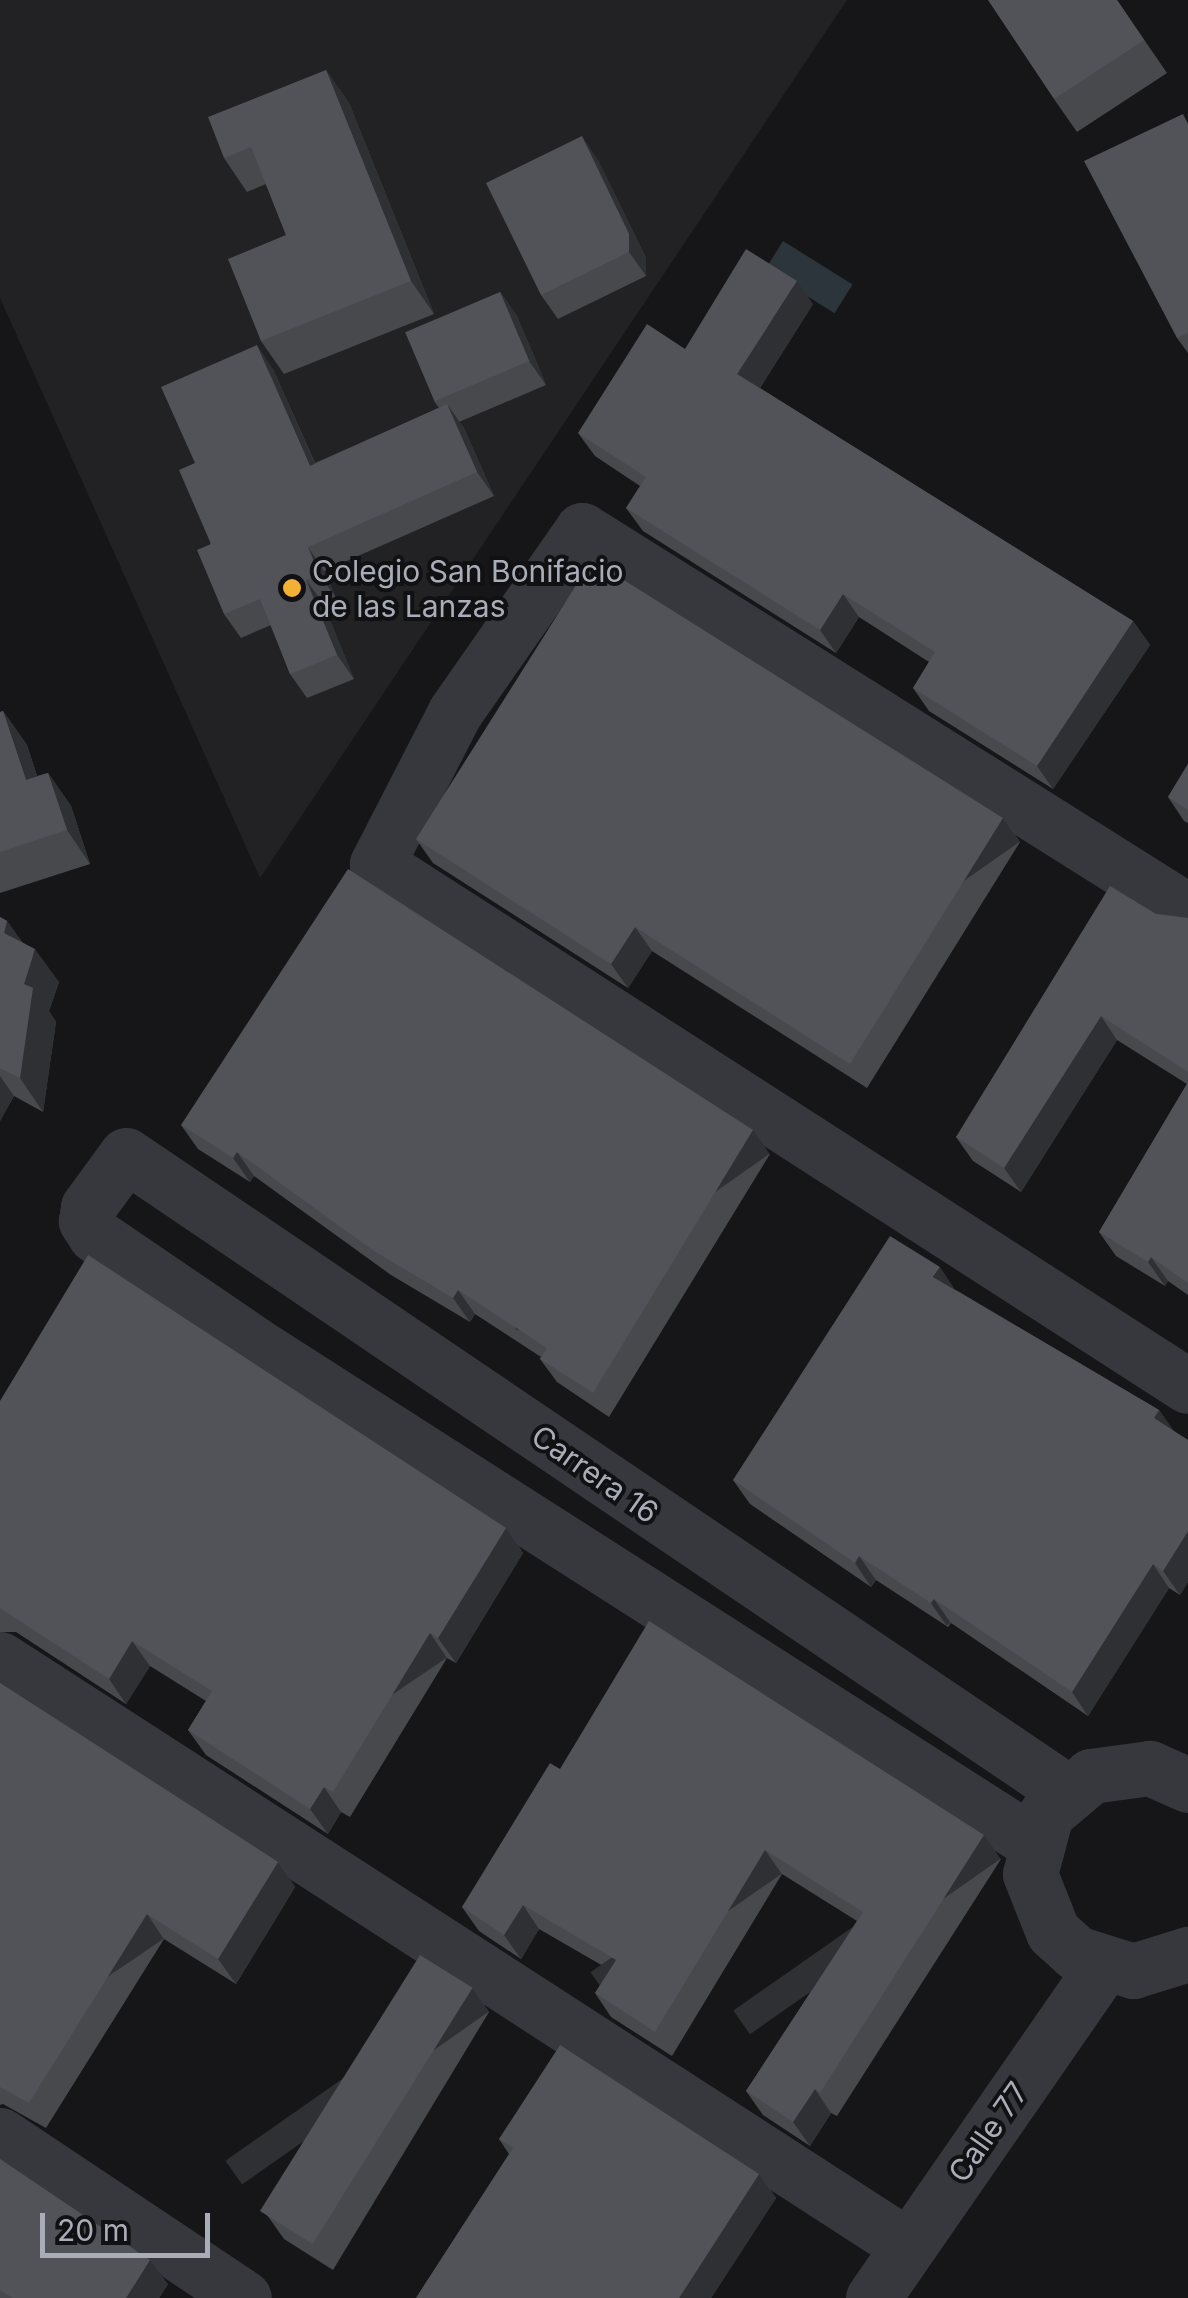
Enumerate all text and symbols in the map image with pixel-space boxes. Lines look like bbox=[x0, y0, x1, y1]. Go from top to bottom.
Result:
place label: Colegio San Bonifacio de las Lanzas bbox=[312, 553, 623, 624]
marker: Colegio San Bonifacio de las Lanzas bbox=[281, 577, 303, 599]
street label: Carrera 16 bbox=[525, 1417, 665, 1531]
street label: Calle 77 bbox=[941, 2075, 1035, 2189]
scale bar bbox=[45, 2193, 215, 2255]
text: 20 m bbox=[57, 2212, 129, 2248]

